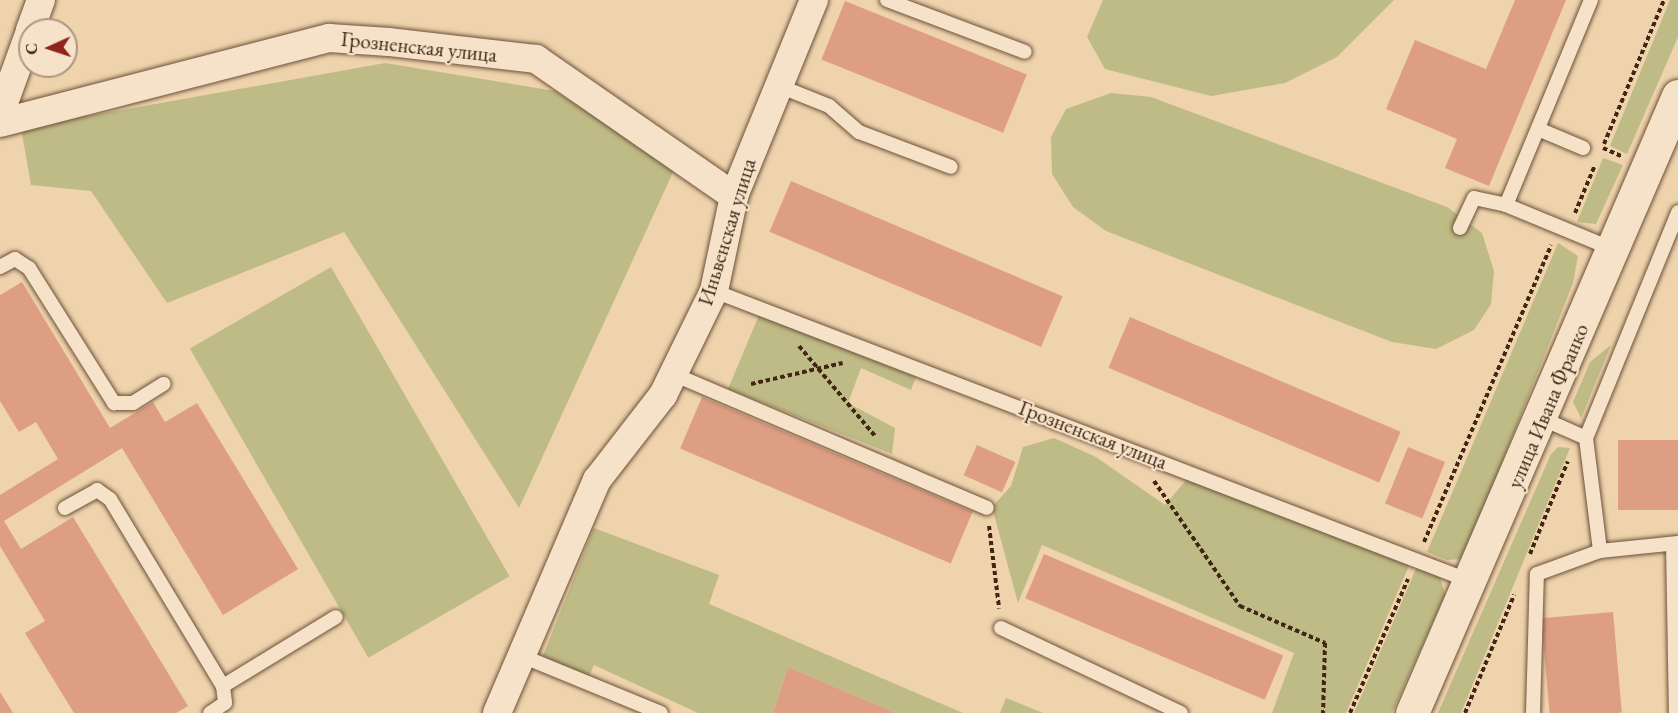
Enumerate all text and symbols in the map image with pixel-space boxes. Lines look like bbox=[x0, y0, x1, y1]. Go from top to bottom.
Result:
north arrow bbox=[18, 18, 78, 78]
street label: Грозненская улица bbox=[340, 26, 498, 68]
text: С bbox=[21, 43, 42, 55]
street label: Иньвенская улица bbox=[693, 155, 761, 309]
street label: улица Ивана Франко bbox=[1502, 320, 1594, 492]
street label: Грозненская улица bbox=[1015, 395, 1171, 475]

